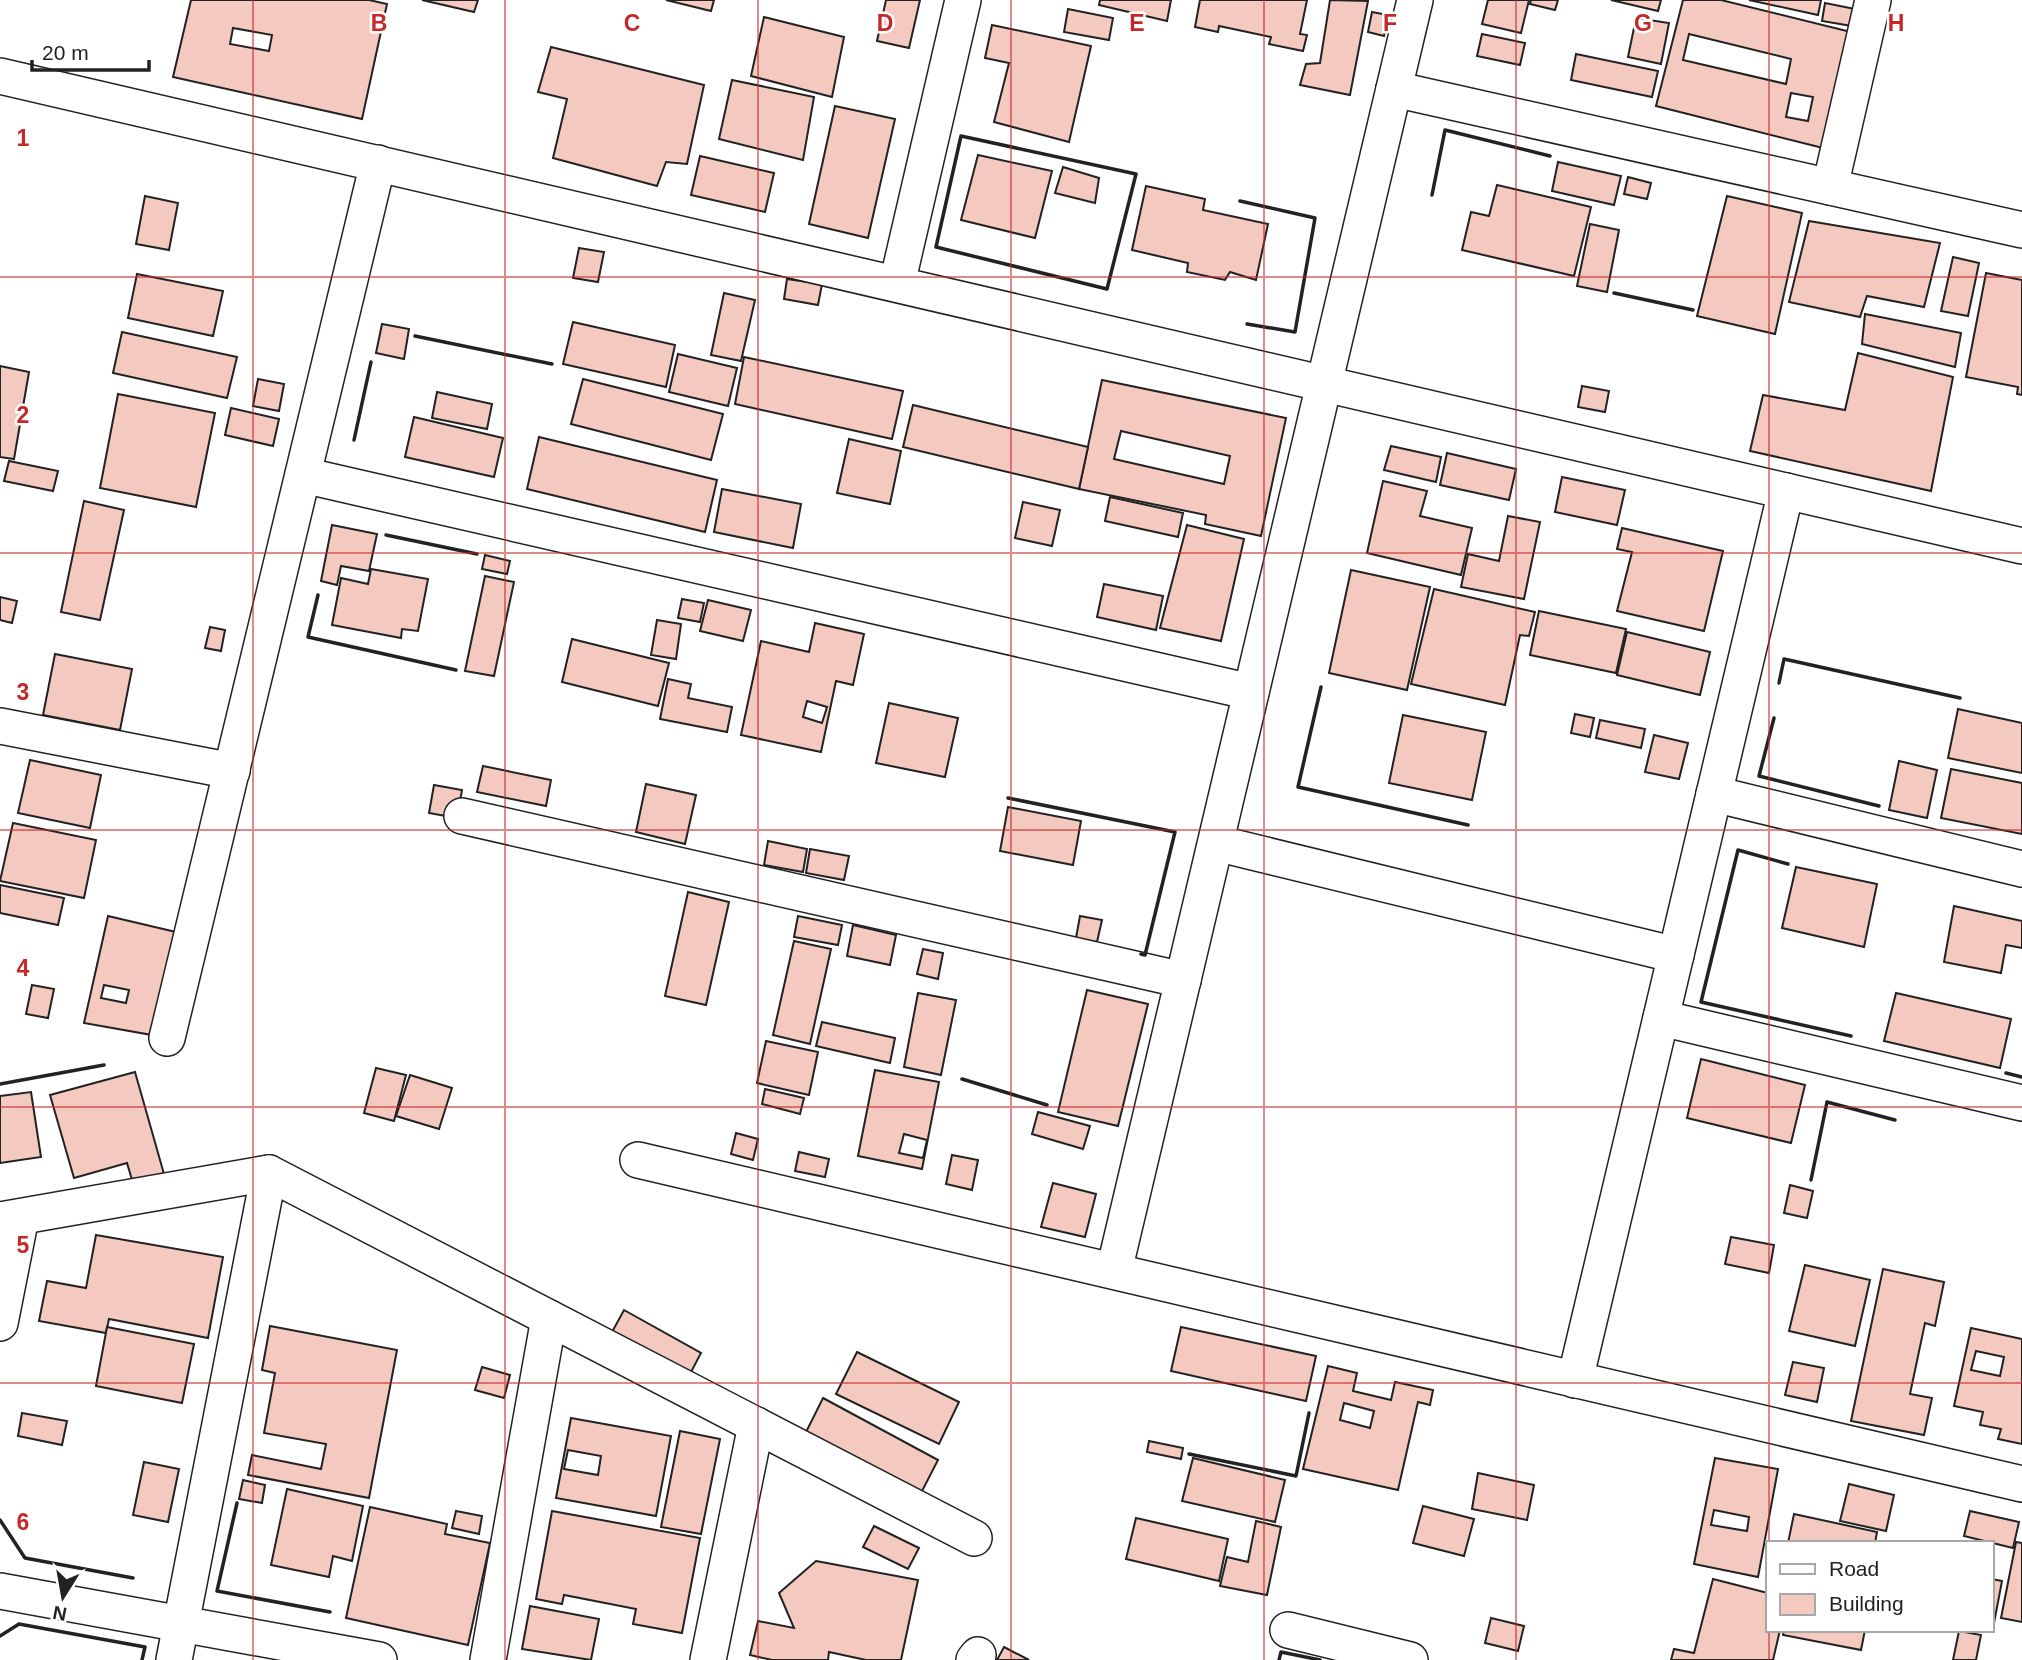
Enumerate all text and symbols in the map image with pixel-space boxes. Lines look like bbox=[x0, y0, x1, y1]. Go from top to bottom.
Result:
text: B bbox=[371, 10, 387, 36]
text: C bbox=[624, 10, 640, 36]
text: D bbox=[877, 10, 893, 36]
text: E bbox=[1129, 10, 1145, 36]
text: F bbox=[1383, 10, 1397, 36]
text: G bbox=[1634, 10, 1652, 36]
text: H bbox=[1888, 10, 1904, 36]
scale bar bbox=[32, 28, 149, 72]
text: 20 m bbox=[42, 41, 89, 64]
text: 1 bbox=[17, 125, 30, 151]
text: 2 bbox=[17, 402, 29, 428]
text: 3 bbox=[17, 679, 29, 705]
text: 4 bbox=[17, 955, 30, 981]
text: 5 bbox=[17, 1232, 30, 1258]
text: 6 bbox=[17, 1509, 29, 1535]
legend bbox=[1766, 1541, 1994, 1632]
text: Road bbox=[1829, 1557, 1879, 1580]
north arrow bbox=[28, 1562, 98, 1632]
text: Building bbox=[1829, 1592, 1904, 1615]
text: N bbox=[51, 1602, 69, 1625]

